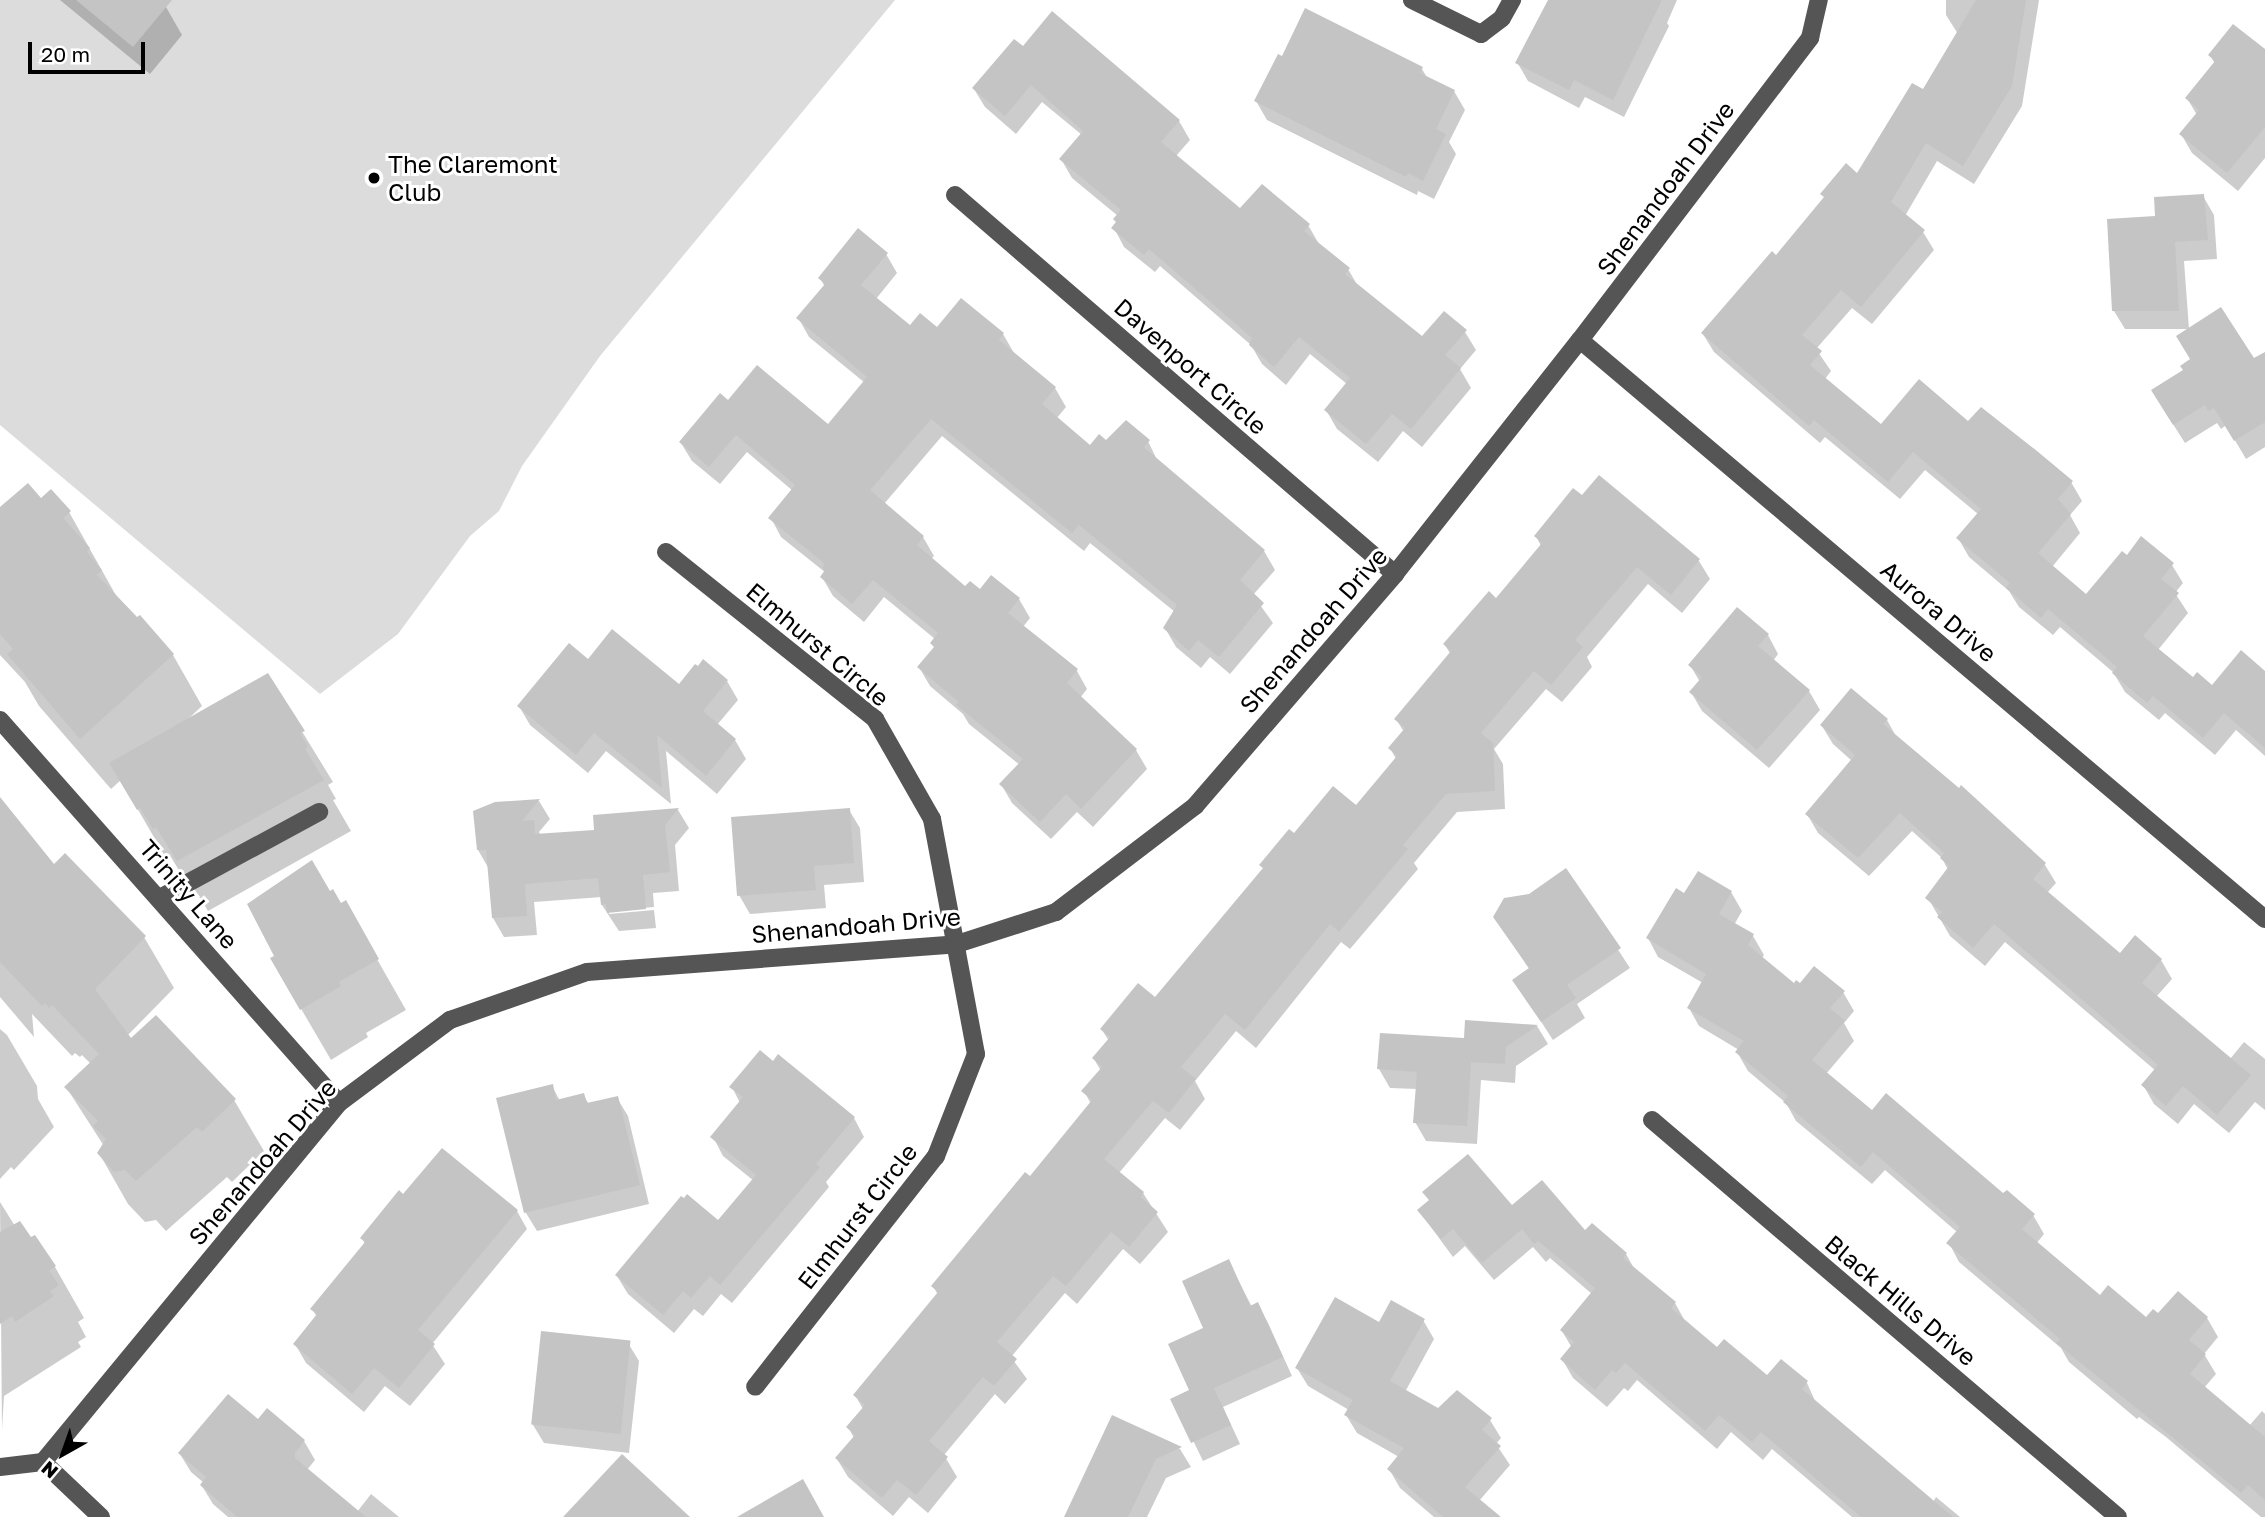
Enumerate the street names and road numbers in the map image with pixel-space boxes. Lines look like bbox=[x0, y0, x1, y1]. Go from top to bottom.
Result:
street label: Shenandoah Drive bbox=[1590, 95, 1740, 281]
street label: Davenport Circle bbox=[1109, 292, 1273, 440]
street label: Shenandoah Drive bbox=[1233, 541, 1393, 719]
street label: Aurora Drive bbox=[1875, 554, 2003, 668]
street label: Elmhurst Circle bbox=[741, 576, 895, 712]
street label: Trinity Lane bbox=[134, 833, 244, 955]
street label: Shenandoah Drive bbox=[750, 902, 962, 948]
street label: Shenandoah Drive bbox=[182, 1073, 342, 1251]
street label: Elmhurst Circle bbox=[791, 1137, 923, 1295]
street label: Black Hills Drive bbox=[1820, 1228, 1982, 1372]

